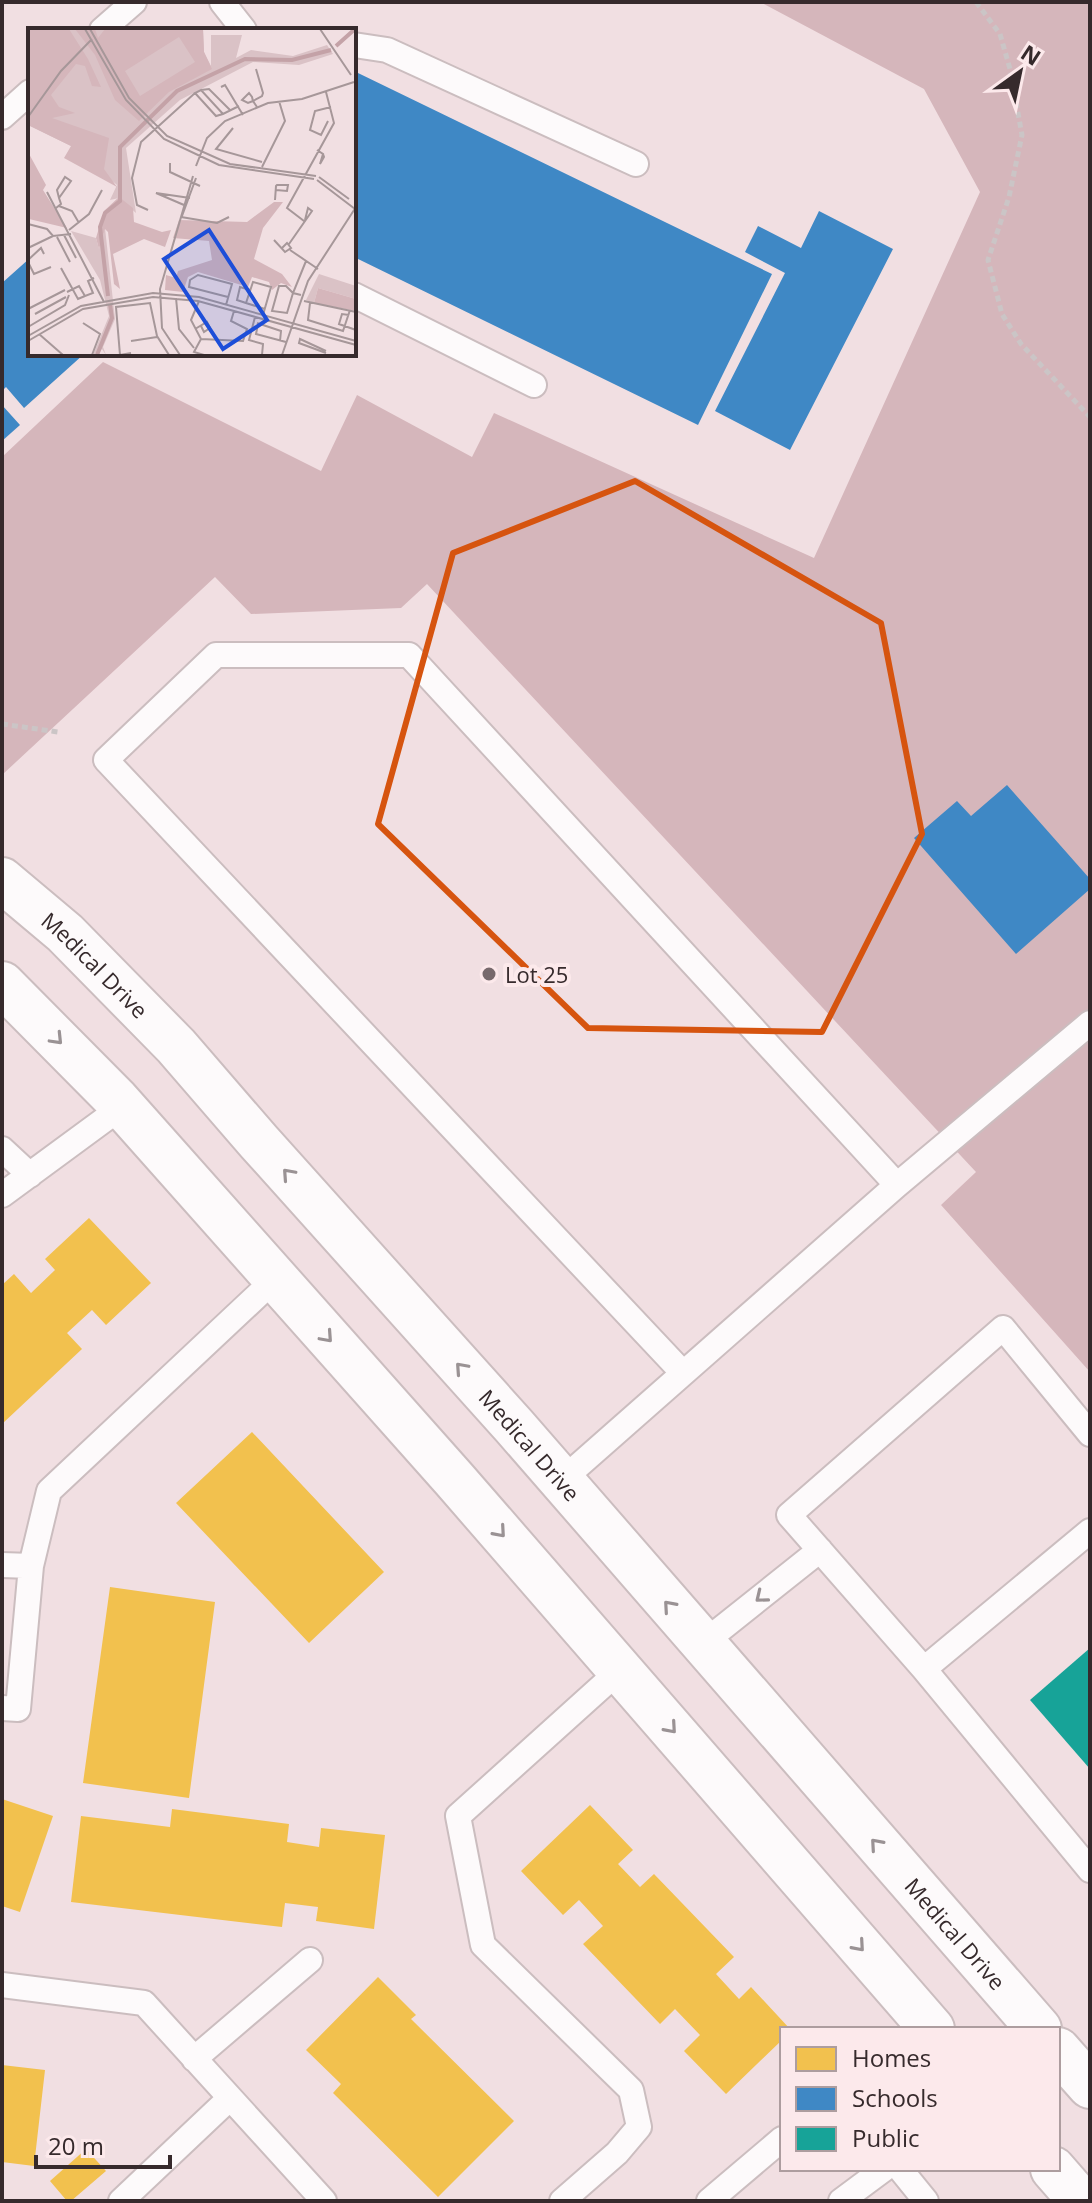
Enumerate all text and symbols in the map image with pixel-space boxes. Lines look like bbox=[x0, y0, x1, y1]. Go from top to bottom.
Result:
inset map bbox=[28, 28, 356, 356]
north arrow bbox=[980, 32, 1060, 112]
text: N bbox=[1016, 37, 1047, 72]
street label: Medical Drive bbox=[36, 905, 155, 1024]
place label: Lot 25 bbox=[505, 959, 568, 989]
marker: Lot 25 bbox=[480, 965, 498, 983]
one-way arrow bbox=[48, 1030, 62, 1044]
one-way arrow bbox=[283, 1169, 297, 1184]
one-way arrow bbox=[318, 1328, 332, 1343]
one-way arrow bbox=[457, 1362, 471, 1377]
street label: Medical Drive bbox=[473, 1383, 587, 1507]
one-way arrow bbox=[491, 1522, 505, 1537]
one-way arrow bbox=[755, 1588, 770, 1602]
one-way arrow bbox=[664, 1600, 679, 1615]
one-way arrow bbox=[661, 1719, 675, 1733]
one-way arrow bbox=[872, 1839, 886, 1854]
street label: Medical Drive bbox=[899, 1871, 1013, 1996]
one-way arrow bbox=[849, 1936, 864, 1951]
legend bbox=[780, 2027, 1060, 2171]
text: Homes bbox=[852, 2041, 931, 2074]
text: Schools bbox=[852, 2081, 938, 2114]
scale bar bbox=[36, 2119, 170, 2169]
text: Public bbox=[852, 2121, 919, 2154]
text: 20 m bbox=[48, 2129, 104, 2162]

